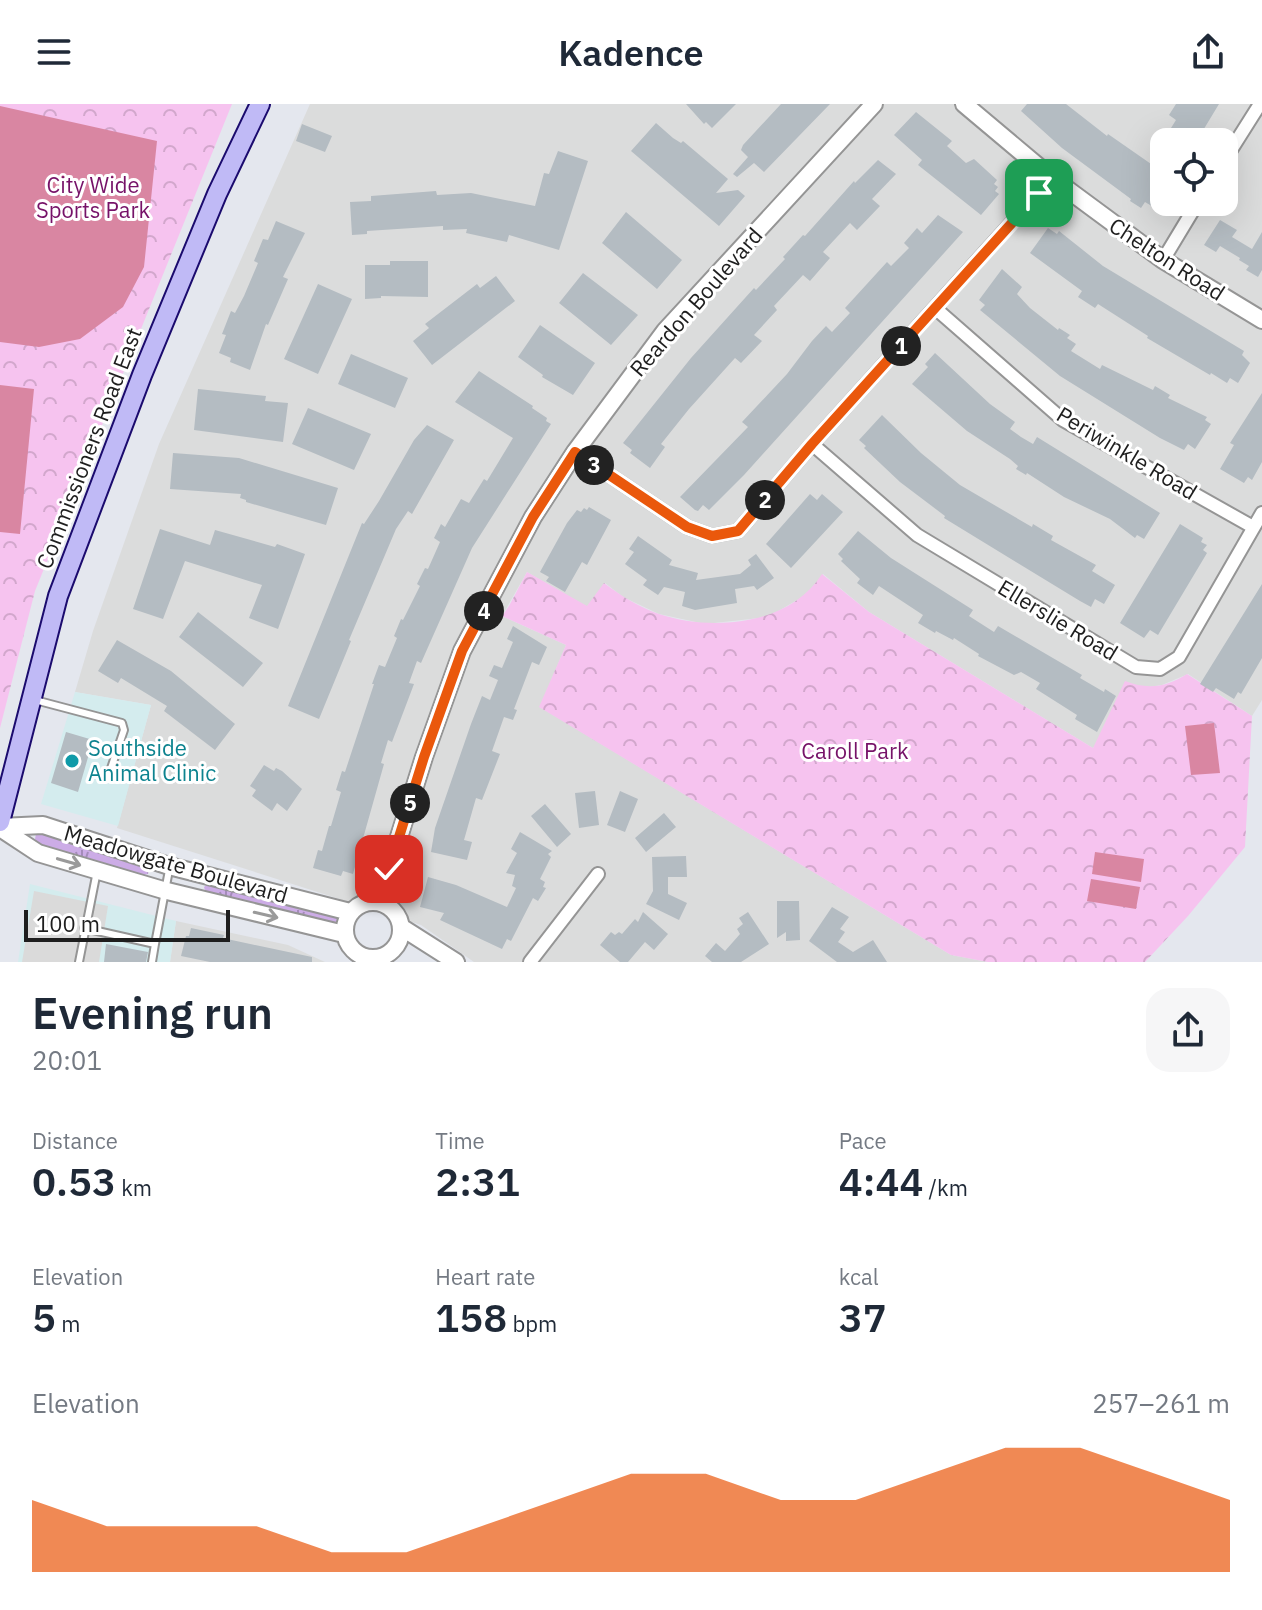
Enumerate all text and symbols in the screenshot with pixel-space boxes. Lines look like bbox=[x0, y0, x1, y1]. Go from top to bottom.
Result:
text: Kadence bbox=[558, 29, 704, 76]
icon: menu bbox=[32, 30, 76, 74]
icon: share bbox=[1186, 30, 1230, 74]
map controls bbox=[1150, 128, 1238, 216]
button: locate bbox=[1150, 128, 1238, 216]
pin bbox=[1005, 159, 1073, 227]
park label: City Wide Sports Park bbox=[36, 170, 150, 224]
icon: arrive bbox=[1017, 171, 1061, 215]
street label: Chelton Road bbox=[1104, 210, 1231, 307]
street label: Reardon Boulevard bbox=[623, 221, 768, 382]
street label: Commissioners Road East bbox=[29, 323, 148, 573]
pin: 1 bbox=[881, 326, 921, 366]
text: 1 bbox=[894, 331, 908, 360]
street label: Periwinkle Road bbox=[1052, 399, 1203, 506]
pin: 3 bbox=[574, 445, 614, 485]
text: 3 bbox=[587, 450, 601, 479]
pin: 2 bbox=[745, 480, 785, 520]
text: 2 bbox=[758, 485, 772, 514]
street label: Ellerslie Road bbox=[993, 572, 1124, 667]
pin: 4 bbox=[464, 591, 504, 631]
text: 4 bbox=[477, 596, 491, 625]
place label: Southside Animal Clinic bbox=[88, 733, 216, 787]
park label: Caroll Park bbox=[801, 736, 909, 765]
marker: Southside Animal Clinic bbox=[63, 752, 81, 770]
pin: 5 bbox=[390, 783, 430, 823]
text: 5 bbox=[403, 788, 417, 817]
street label: Meadowgate Boulevard bbox=[61, 818, 291, 909]
pin bbox=[355, 835, 423, 903]
icon: check bbox=[367, 847, 411, 891]
one-way arrow bbox=[56, 855, 82, 870]
scale bar bbox=[24, 906, 230, 942]
one-way arrow bbox=[253, 908, 279, 923]
text: 100 m bbox=[36, 909, 100, 938]
text: Evening run bbox=[32, 984, 273, 1041]
button: share bbox=[1146, 988, 1230, 1072]
text: 20:01 bbox=[32, 1043, 102, 1077]
text: Distance bbox=[32, 1126, 118, 1155]
text: Time bbox=[435, 1126, 485, 1155]
text: Pace bbox=[839, 1126, 887, 1155]
text: 0.53 bbox=[32, 1155, 116, 1207]
text: 2:31 bbox=[435, 1155, 520, 1207]
text: 4:44 bbox=[839, 1155, 923, 1207]
text: km bbox=[116, 1173, 152, 1202]
text: /km bbox=[923, 1173, 968, 1202]
text: Elevation bbox=[32, 1262, 123, 1291]
text: Heart rate bbox=[435, 1262, 535, 1291]
text: kcal bbox=[839, 1262, 879, 1291]
text: 5 bbox=[32, 1291, 56, 1343]
text: 158 bbox=[435, 1291, 507, 1343]
text: 37 bbox=[839, 1291, 887, 1343]
text: m bbox=[56, 1309, 80, 1338]
text: bpm bbox=[507, 1309, 557, 1338]
text: Elevation bbox=[32, 1386, 140, 1420]
text: 257–261 m bbox=[1092, 1386, 1230, 1420]

